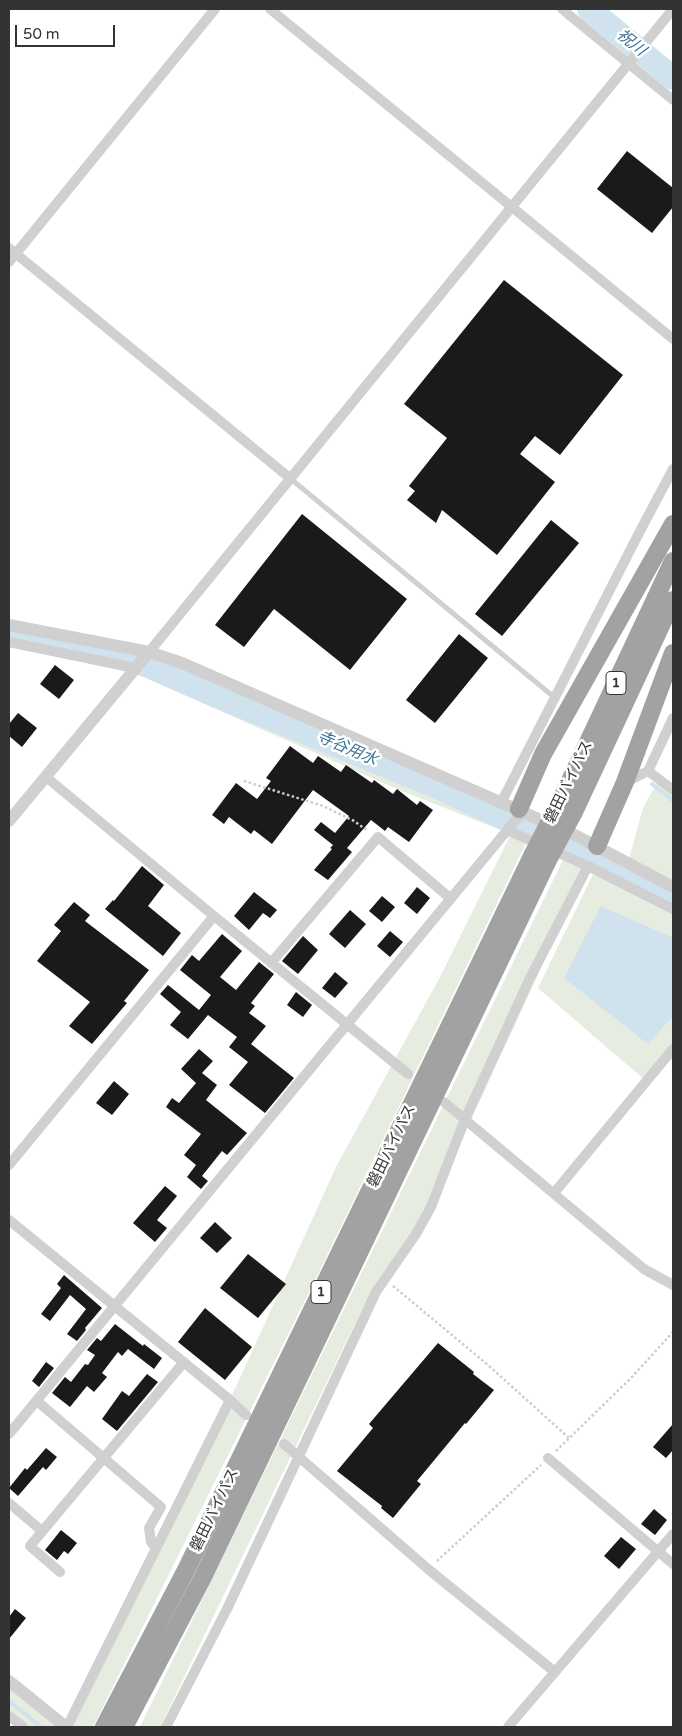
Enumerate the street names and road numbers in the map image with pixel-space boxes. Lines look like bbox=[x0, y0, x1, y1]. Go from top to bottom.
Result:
road number: 1 bbox=[606, 671, 626, 694]
street label: 磐田バイパス bbox=[541, 738, 597, 826]
street label: 磐田バイパス bbox=[364, 1102, 420, 1190]
road number: 1 bbox=[311, 1280, 331, 1304]
street label: 磐田バイパス bbox=[187, 1466, 243, 1554]

